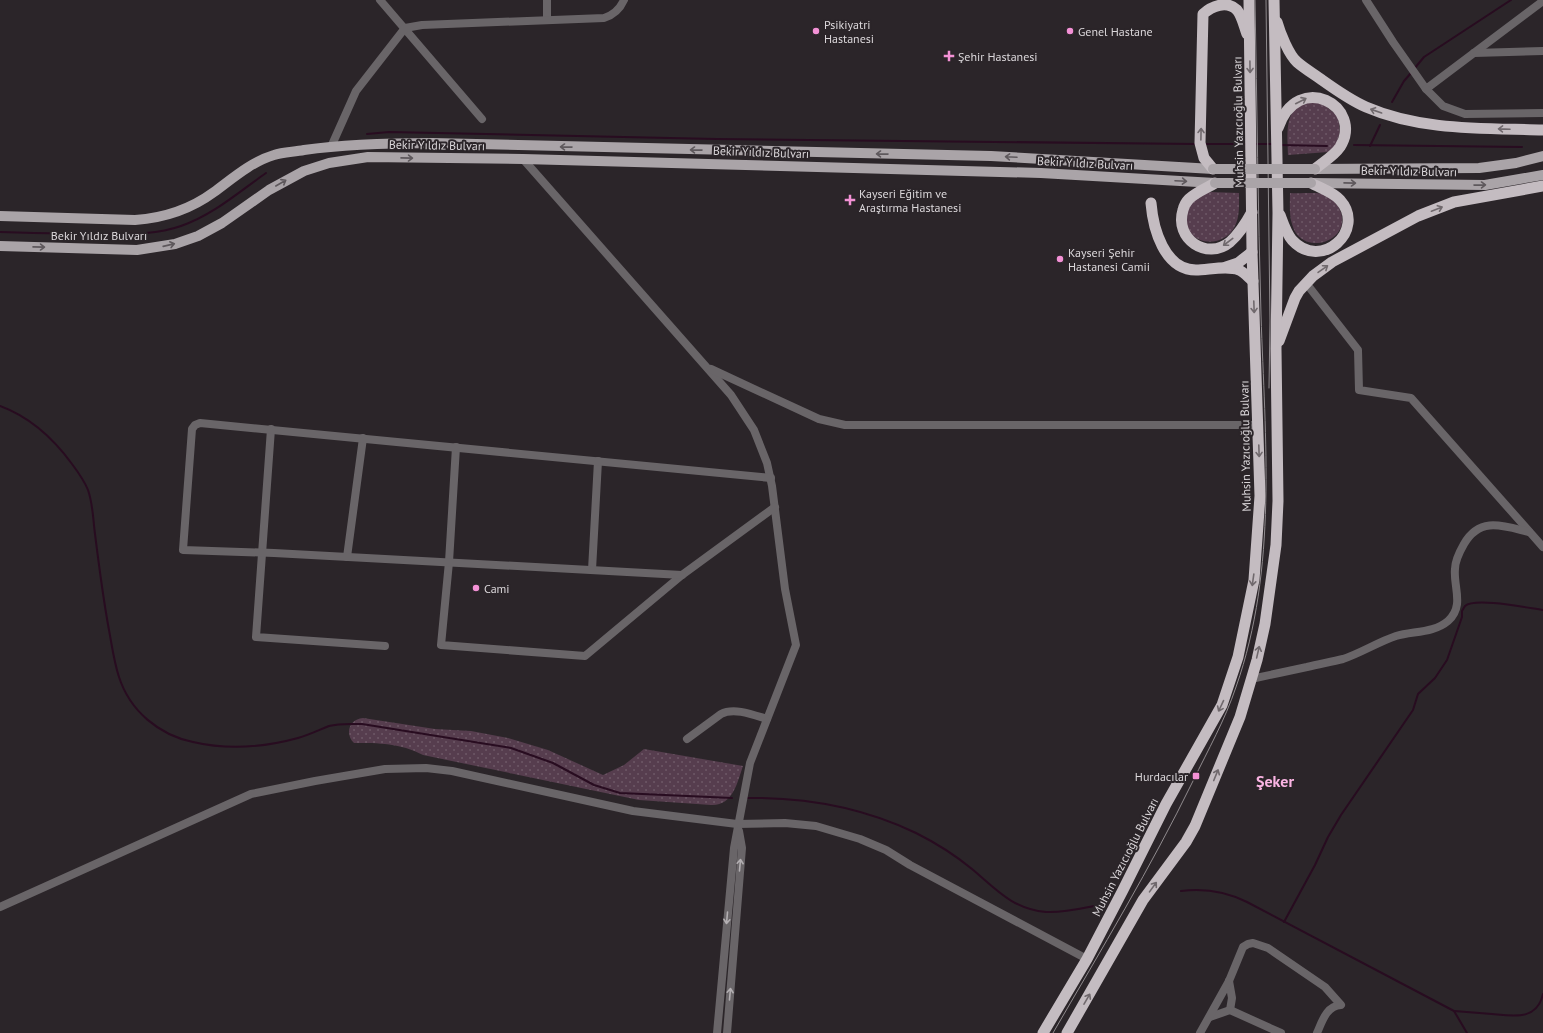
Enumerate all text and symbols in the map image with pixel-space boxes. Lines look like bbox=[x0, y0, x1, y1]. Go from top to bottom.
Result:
place label: Psikiyatri Hastanesi bbox=[824, 17, 874, 46]
place label: Genel Hastane bbox=[1078, 24, 1153, 39]
marker: Psikiyatri Hastanesi bbox=[811, 26, 821, 36]
marker: Genel Hastane bbox=[1065, 26, 1075, 36]
place label: Şehir Hastanesi bbox=[958, 49, 1038, 64]
marker: Şehir Hastanesi bbox=[943, 50, 955, 62]
street label: Muhsin Yazıcıoğlu Bulvarı bbox=[1229, 56, 1247, 188]
one-way arrow bbox=[1246, 60, 1254, 73]
one-way arrow bbox=[1295, 97, 1307, 104]
one-way arrow bbox=[1370, 106, 1382, 114]
one-way arrow bbox=[1498, 125, 1511, 133]
one-way arrow bbox=[1197, 128, 1205, 141]
street label: Bekir Yıldız Bulvarı bbox=[389, 137, 485, 153]
one-way arrow bbox=[560, 143, 573, 151]
street label: Bekir Yıldız Bulvarı bbox=[713, 143, 809, 161]
one-way arrow bbox=[690, 146, 703, 154]
one-way arrow bbox=[876, 150, 889, 158]
one-way arrow bbox=[1005, 153, 1018, 161]
street label: Bekir Yıldız Bulvarı bbox=[1037, 153, 1133, 173]
one-way arrow bbox=[400, 154, 413, 161]
street label: Bekir Yıldız Bulvarı bbox=[1361, 163, 1457, 179]
one-way arrow bbox=[1175, 177, 1188, 185]
one-way arrow bbox=[275, 178, 287, 186]
one-way arrow bbox=[1343, 180, 1356, 187]
one-way arrow bbox=[1473, 181, 1486, 189]
place label: Kayseri Eğitim ve Araştırma Hastanesi bbox=[859, 186, 961, 215]
marker: Kayseri Eğitim ve Araştırma Hastanesi bbox=[844, 194, 856, 206]
one-way arrow bbox=[1431, 204, 1443, 212]
street label: Bekir Yıldız Bulvarı bbox=[51, 228, 147, 243]
one-way arrow bbox=[1223, 238, 1234, 246]
one-way arrow bbox=[162, 241, 175, 249]
one-way arrow bbox=[32, 243, 45, 251]
place label: Kayseri Şehir Hastanesi Camii bbox=[1068, 245, 1150, 274]
marker: Kayseri Şehir Hastanesi Camii bbox=[1055, 254, 1065, 264]
one-way arrow bbox=[1317, 265, 1328, 273]
one-way arrow bbox=[1250, 300, 1258, 313]
street label: Muhsin Yazıcıoğlu Bulvarı bbox=[1236, 380, 1254, 512]
one-way arrow bbox=[1255, 444, 1263, 457]
one-way arrow bbox=[1249, 573, 1257, 586]
place label: Cami bbox=[484, 581, 510, 596]
marker: Cami bbox=[471, 583, 481, 593]
one-way arrow bbox=[1255, 646, 1263, 659]
one-way arrow bbox=[1217, 699, 1224, 711]
place label: Hurdacılar bbox=[1135, 769, 1188, 784]
one-way arrow bbox=[1213, 769, 1220, 781]
marker: Hurdacılar bbox=[1191, 771, 1201, 781]
district label: Şeker bbox=[1256, 771, 1294, 791]
street label: Muhsin Yazıcıoğlu Bulvarı bbox=[1089, 795, 1161, 919]
one-way arrow bbox=[737, 859, 744, 872]
one-way arrow bbox=[1149, 882, 1157, 893]
one-way arrow bbox=[724, 912, 731, 925]
one-way arrow bbox=[726, 988, 734, 1001]
one-way arrow bbox=[1083, 993, 1091, 1005]

